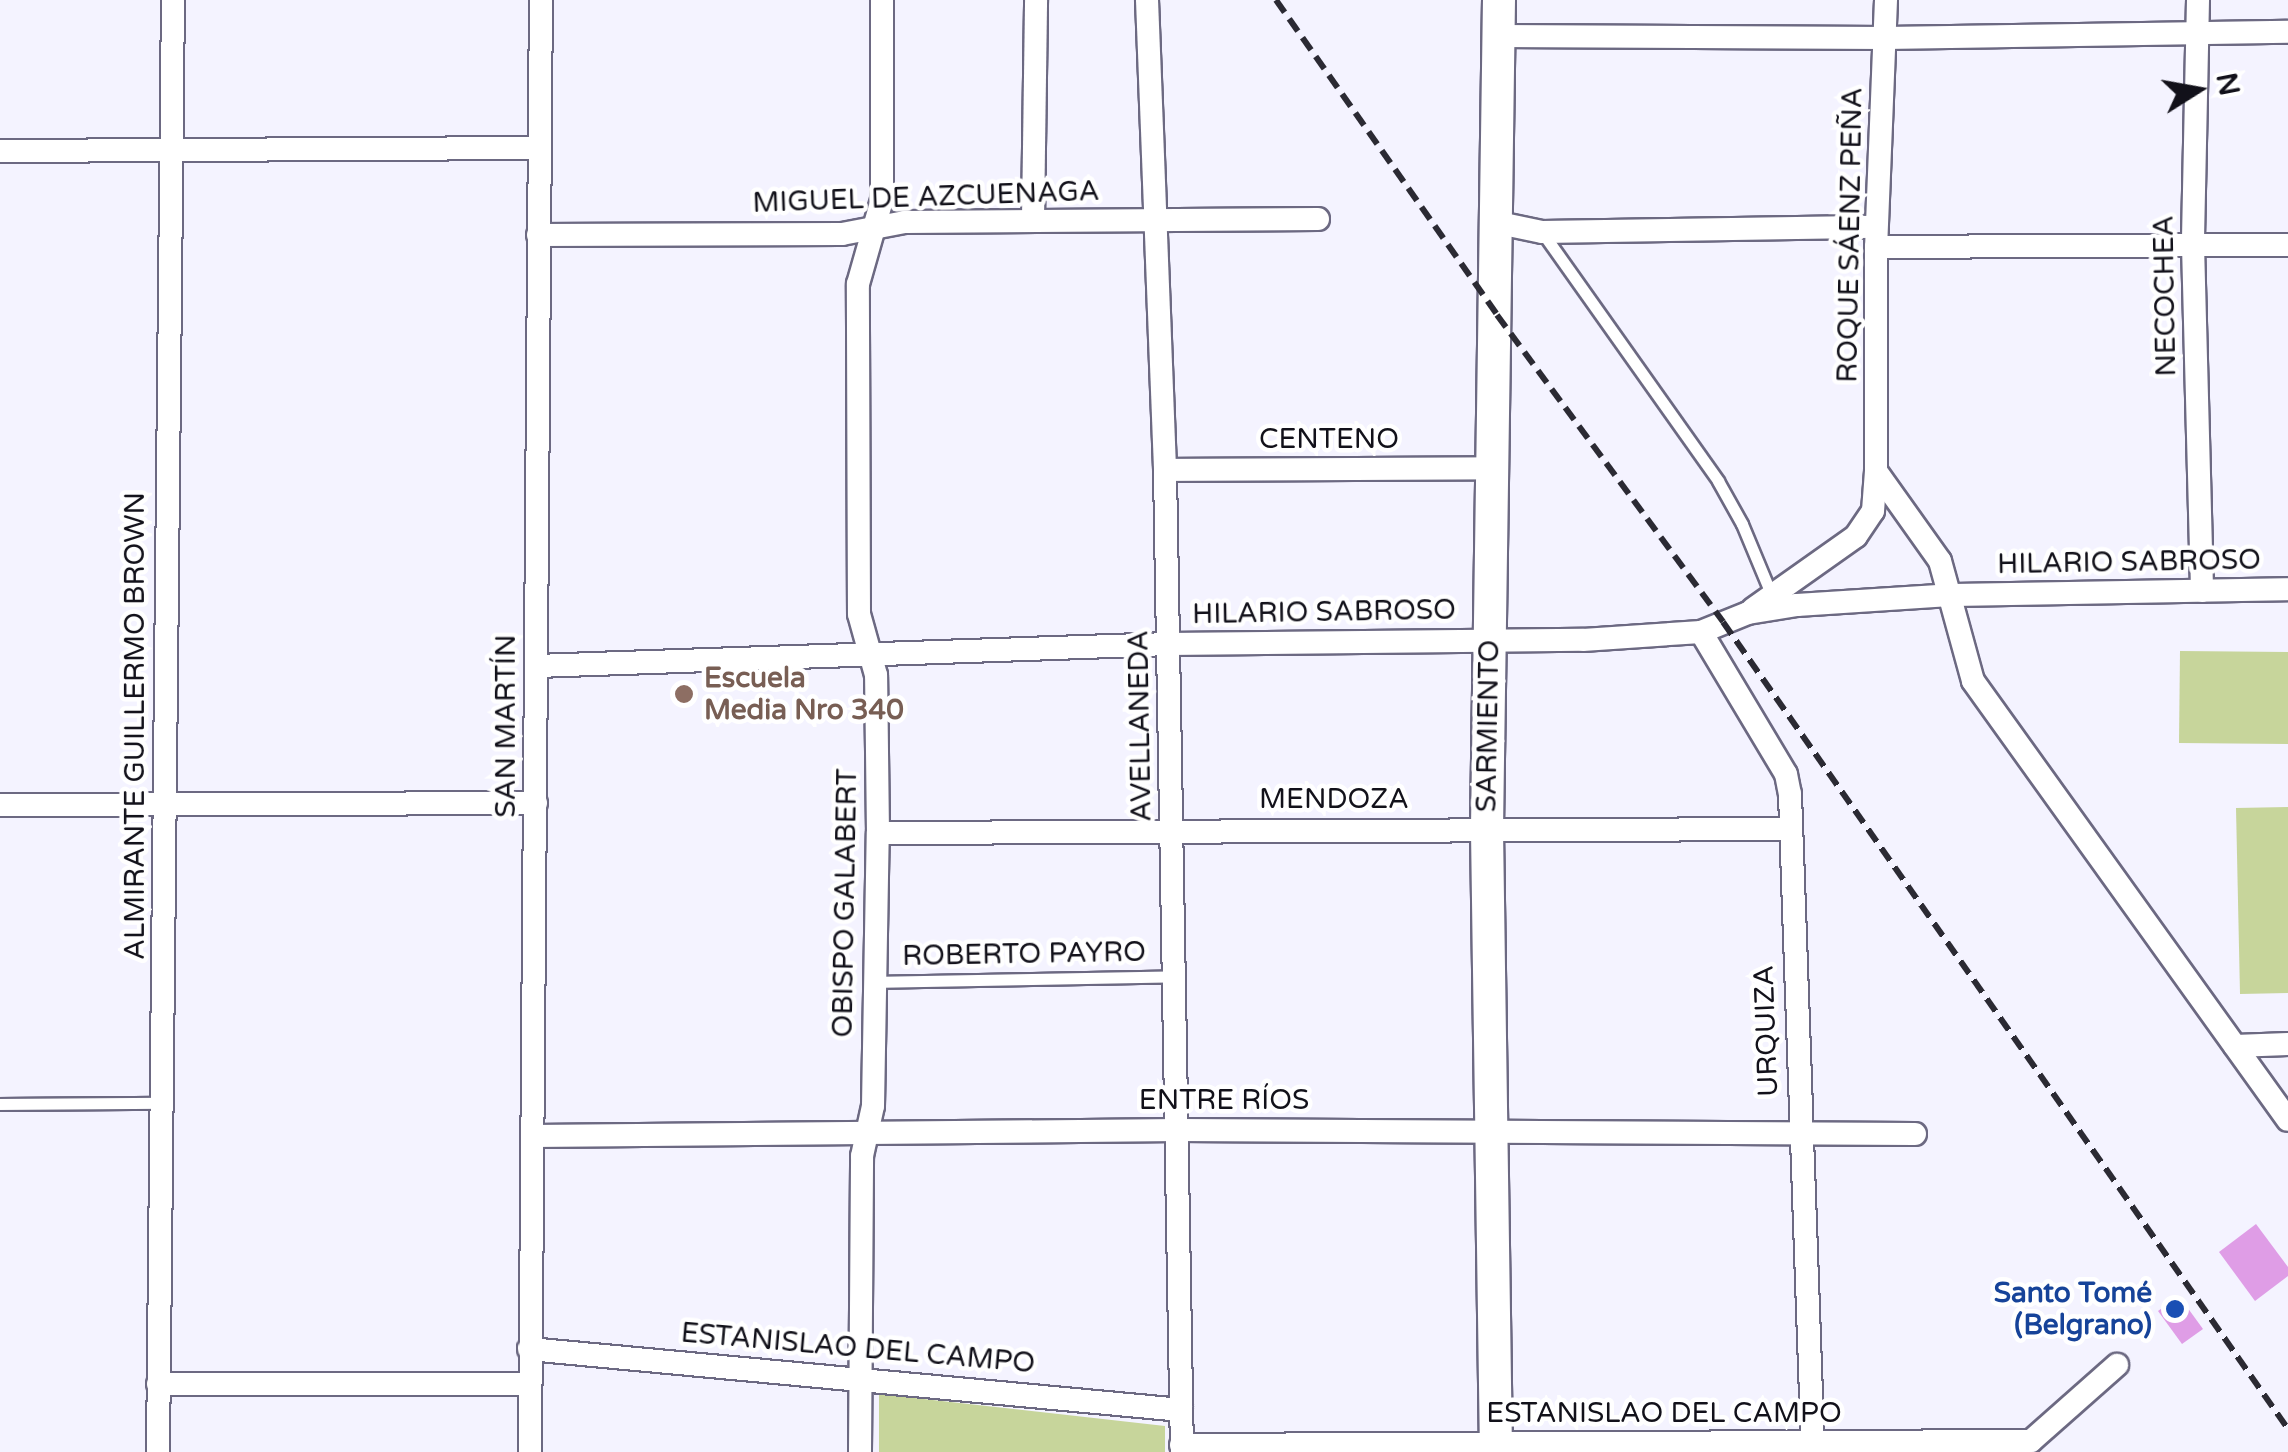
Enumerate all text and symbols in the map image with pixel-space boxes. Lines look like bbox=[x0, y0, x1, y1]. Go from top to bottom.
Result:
north arrow bbox=[2148, 40, 2248, 140]
text: N bbox=[2209, 70, 2246, 99]
street label: ROQUE SÁENZ PEÑA bbox=[1831, 87, 1869, 383]
street label: MIGUEL DE AZCUENAGA bbox=[752, 174, 1100, 220]
street label: NECOCHEA bbox=[2147, 215, 2183, 377]
street label: CENTENO bbox=[1259, 422, 1399, 456]
street label: ALMIRANTE GUILLERMO BROWN bbox=[118, 492, 152, 960]
street label: HILARIO SABROSO bbox=[1997, 543, 2261, 581]
street label: HILARIO SABROSO bbox=[1192, 593, 1456, 631]
street label: AVELLANEDA bbox=[1122, 630, 1158, 822]
street label: SAN MARTÍN bbox=[489, 634, 523, 818]
street label: SARMIENTO bbox=[1470, 639, 1506, 813]
place label: Escuela Media Nro 340 bbox=[704, 661, 904, 727]
marker: Escuela Media Nro 340 bbox=[673, 683, 695, 705]
street label: OBISPO GALABERT bbox=[826, 768, 864, 1038]
street label: MENDOZA bbox=[1259, 782, 1409, 816]
street label: ROBERTO PAYRO bbox=[902, 935, 1146, 973]
street label: URQUIZA bbox=[1747, 965, 1785, 1097]
street label: ENTRE RÍOS bbox=[1139, 1083, 1309, 1117]
place label: Santo Tomé (Belgrano) bbox=[1994, 1276, 2152, 1342]
marker: Santo Tomé (Belgrano) bbox=[2162, 1296, 2188, 1322]
street label: ESTANISLAO DEL CAMPO bbox=[680, 1316, 1036, 1380]
street label: ESTANISLAO DEL CAMPO bbox=[1486, 1396, 1842, 1430]

